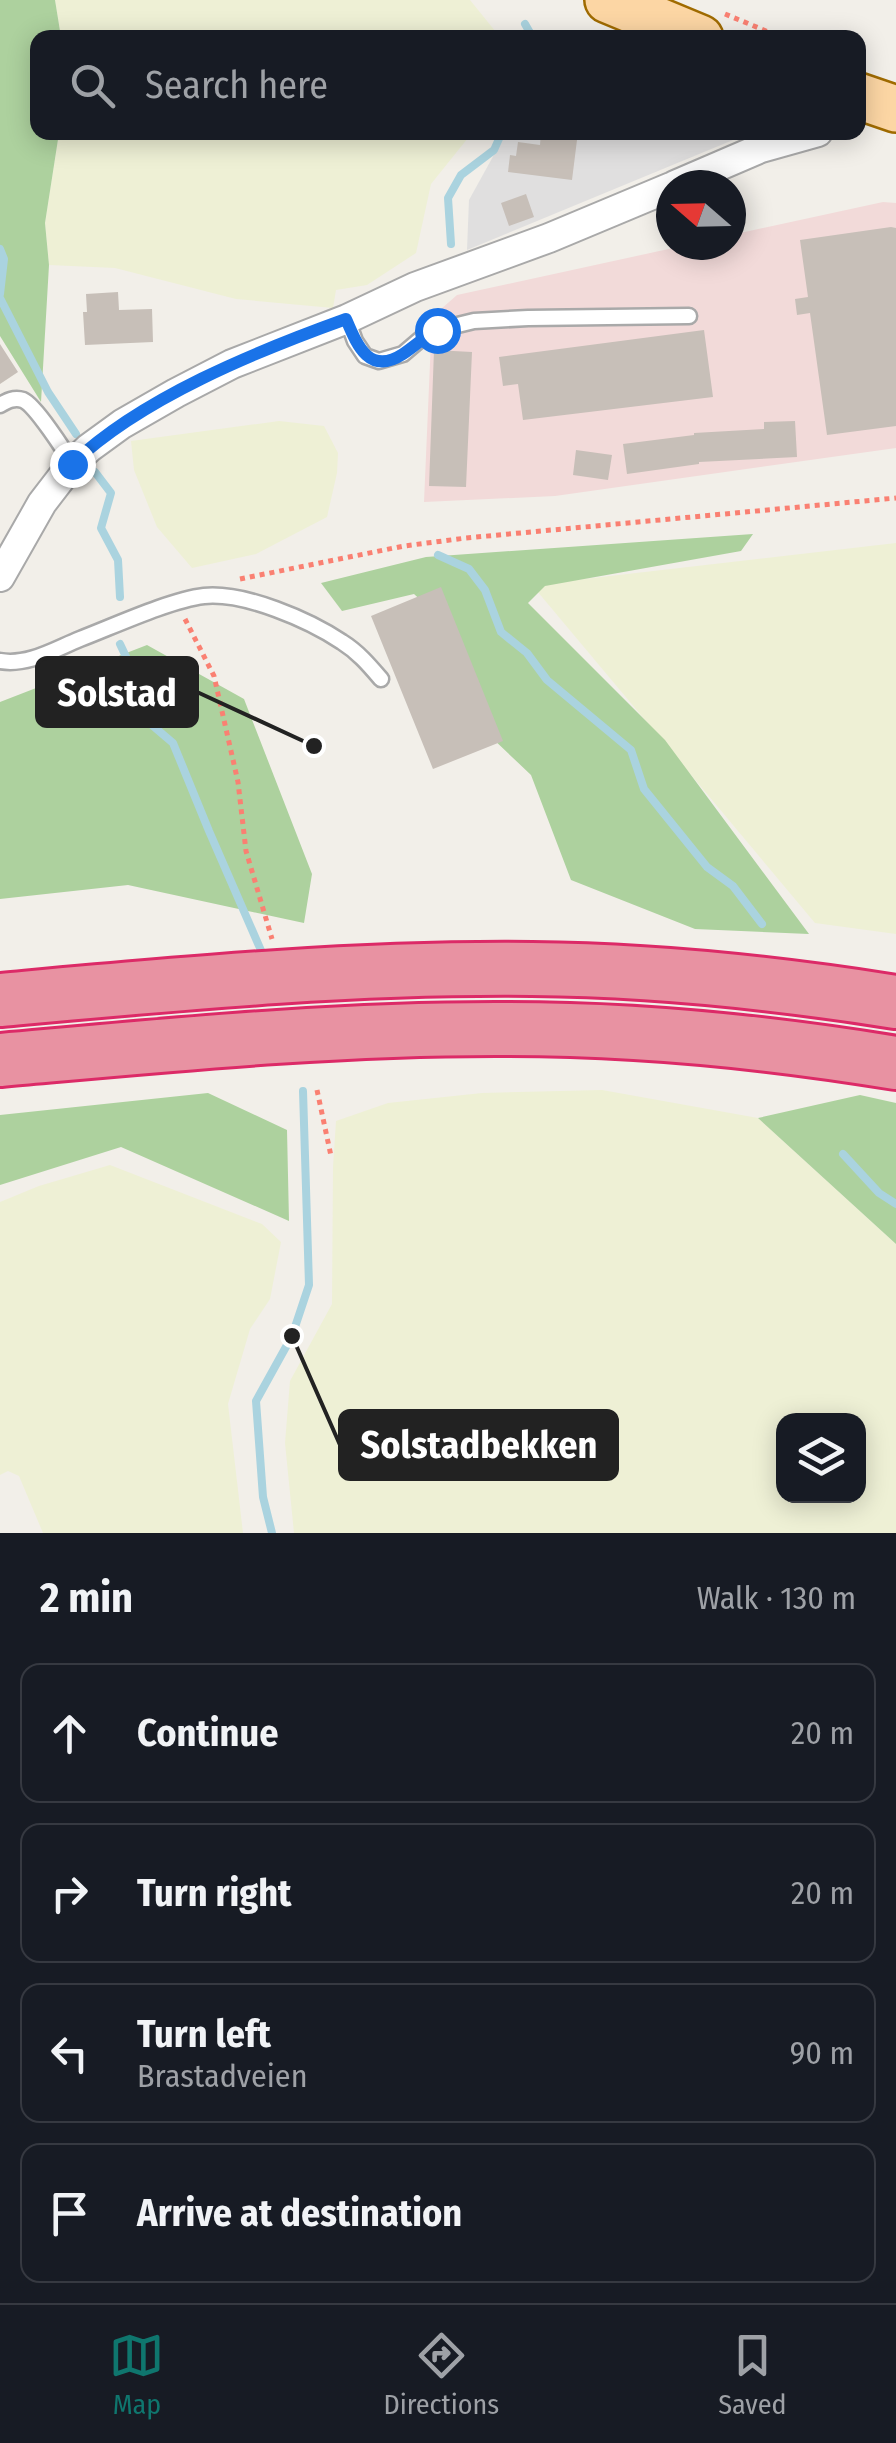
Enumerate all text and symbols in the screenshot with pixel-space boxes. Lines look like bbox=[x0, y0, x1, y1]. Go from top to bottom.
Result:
search box bbox=[30, 30, 866, 140]
icon: search bbox=[65, 58, 120, 113]
text: Search here bbox=[145, 62, 328, 108]
north arrow bbox=[656, 170, 746, 260]
route start bbox=[415, 308, 461, 354]
route end bbox=[50, 442, 96, 488]
callout: Solstad bbox=[37, 658, 197, 726]
text: Solstad bbox=[57, 670, 177, 716]
callout: Solstadbekken bbox=[340, 1411, 617, 1479]
map controls bbox=[776, 1413, 866, 1503]
button: layers bbox=[776, 1413, 866, 1503]
text: Solstadbekken bbox=[361, 1422, 597, 1468]
text: 2 min bbox=[40, 1573, 133, 1623]
text: Walk · 130 m bbox=[697, 1579, 856, 1617]
icon: ahead bbox=[42, 1706, 97, 1761]
text: Continue bbox=[137, 1710, 278, 1756]
text: 20 m bbox=[791, 1714, 854, 1752]
icon: right bbox=[42, 1866, 97, 1921]
text: Turn right bbox=[137, 1870, 291, 1916]
text: 20 m bbox=[791, 1874, 854, 1912]
text: Turn left bbox=[137, 2011, 271, 2057]
icon: left bbox=[42, 2026, 97, 2081]
text: 90 m bbox=[790, 2034, 854, 2072]
text: Brastadveien bbox=[137, 2057, 308, 2095]
icon: arrive bbox=[42, 2186, 97, 2241]
text: Arrive at destination bbox=[137, 2190, 462, 2236]
tab: Map bbox=[109, 2328, 164, 2421]
tab: Directions bbox=[383, 2328, 499, 2421]
tab: Saved bbox=[718, 2328, 787, 2421]

